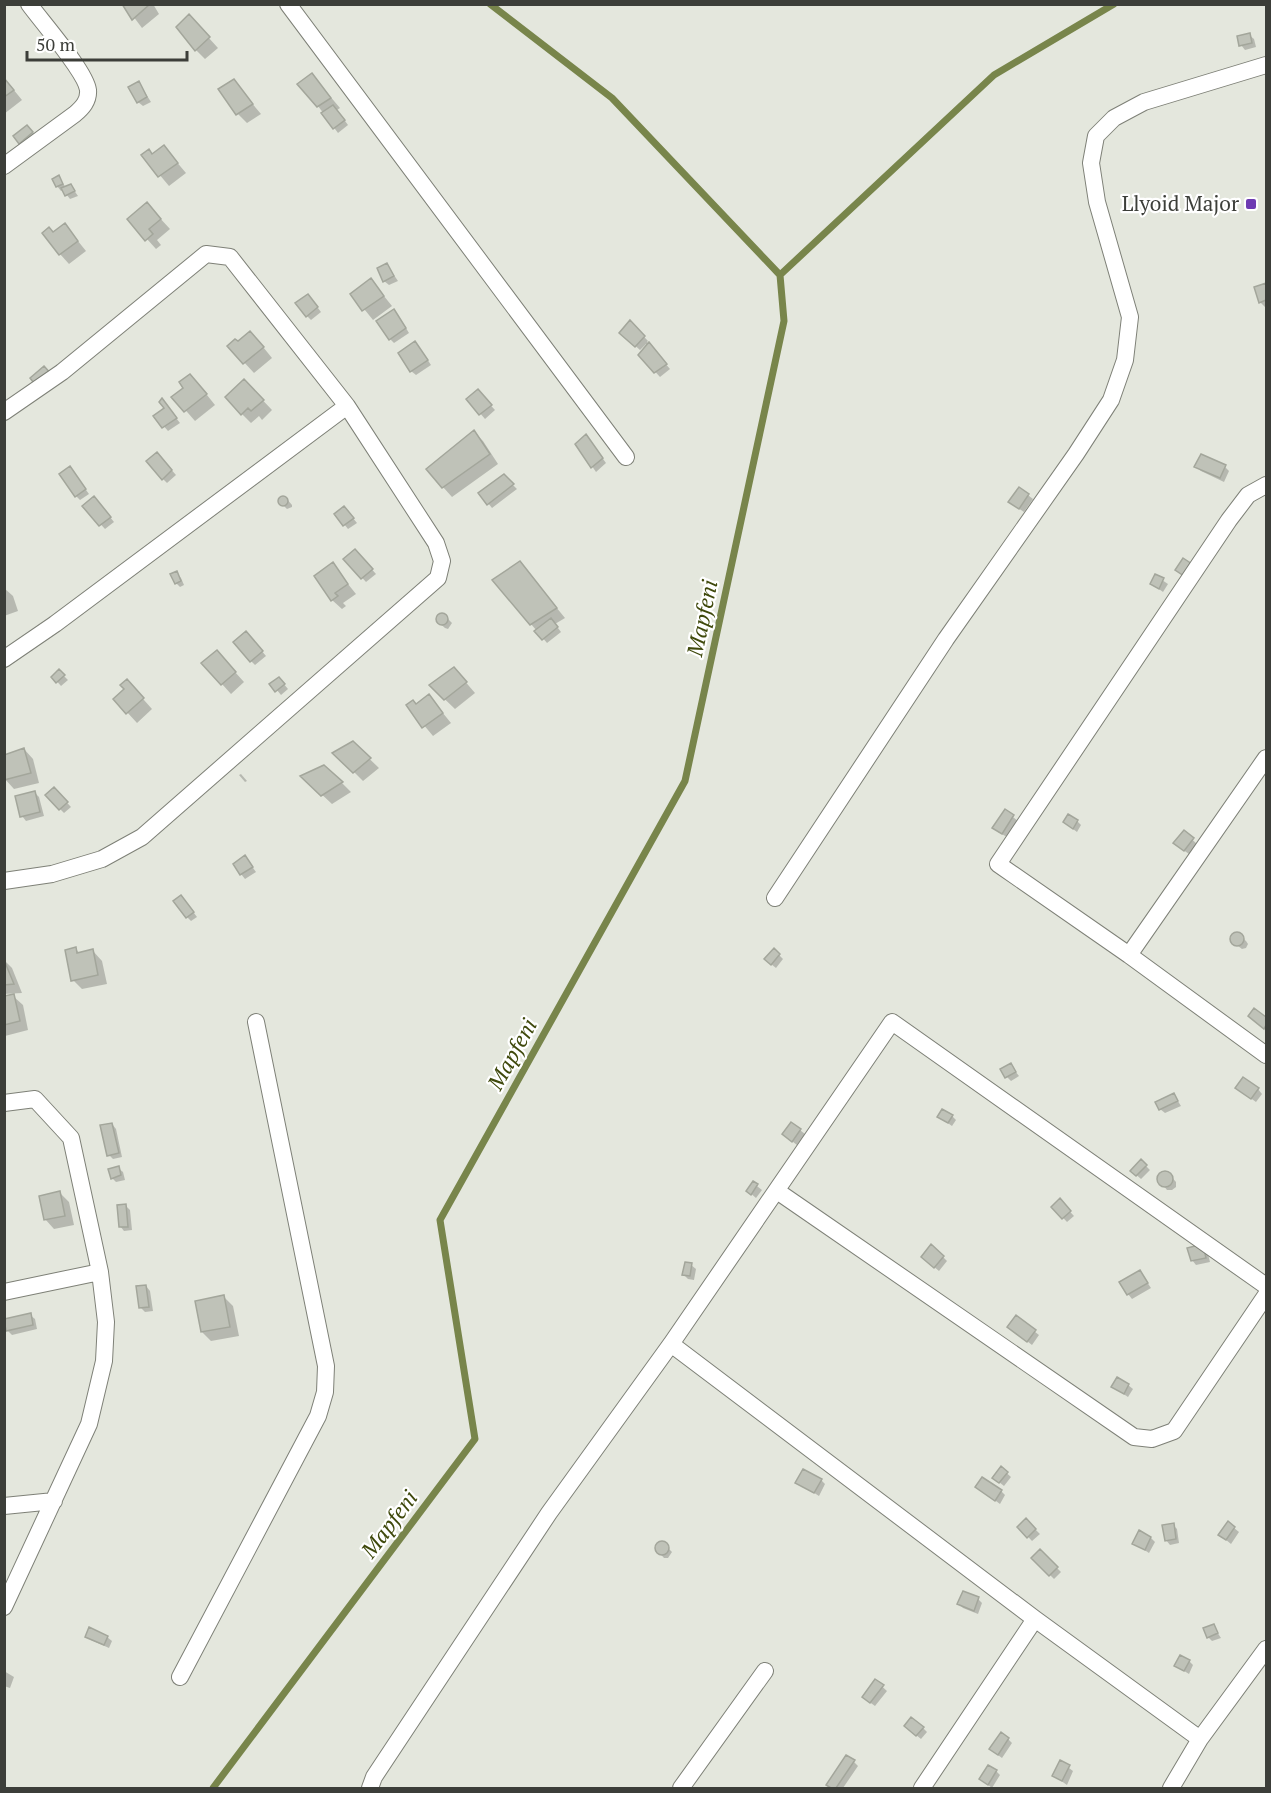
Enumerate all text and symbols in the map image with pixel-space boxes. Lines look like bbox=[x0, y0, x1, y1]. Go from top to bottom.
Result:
scale bar bbox=[27, 24, 188, 62]
text: 50 m bbox=[36, 32, 76, 56]
place label: Llyoid Major bbox=[1122, 189, 1239, 217]
marker: Llyoid Major bbox=[1244, 197, 1258, 211]
water label: Mapfeni bbox=[679, 577, 724, 660]
water label: Mapfeni bbox=[480, 1013, 543, 1095]
water label: Mapfeni bbox=[353, 1484, 423, 1564]

